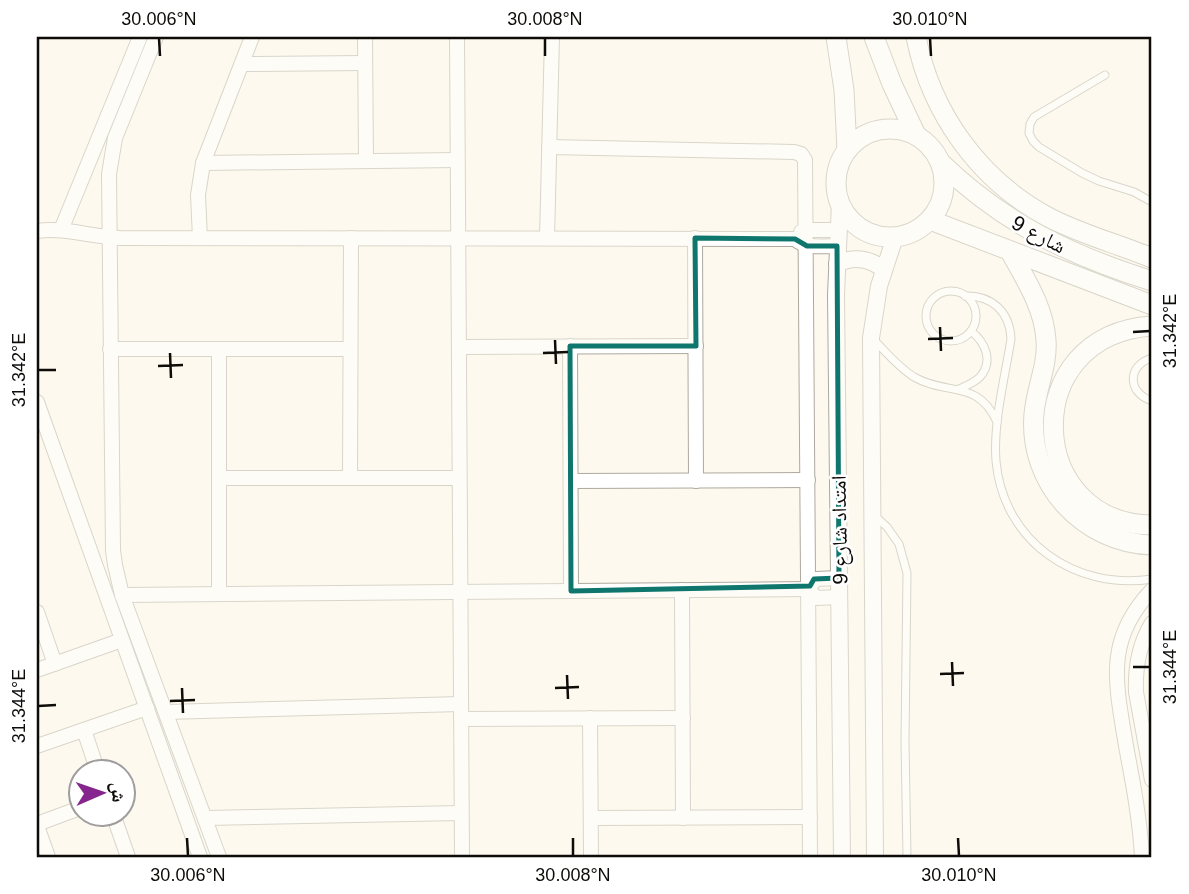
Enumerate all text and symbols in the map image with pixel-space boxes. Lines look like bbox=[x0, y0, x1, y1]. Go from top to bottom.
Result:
text: 30.006°N bbox=[121, 9, 197, 29]
text: 30.008°N bbox=[507, 9, 583, 29]
text: 30.010°N bbox=[892, 9, 968, 29]
street label: شارع 9 bbox=[1007, 210, 1070, 259]
text: 31.342°E bbox=[1160, 294, 1180, 368]
text: 31.342°E bbox=[9, 333, 29, 407]
street label: امتداد شارع 9 bbox=[827, 475, 853, 585]
text: 31.344°E bbox=[1160, 630, 1180, 704]
text: 31.344°E bbox=[9, 669, 29, 743]
north arrow bbox=[66, 758, 136, 828]
text: ش bbox=[107, 782, 129, 803]
text: 30.006°N bbox=[150, 865, 226, 885]
text: 30.008°N bbox=[535, 865, 611, 885]
text: 30.010°N bbox=[921, 865, 997, 885]

